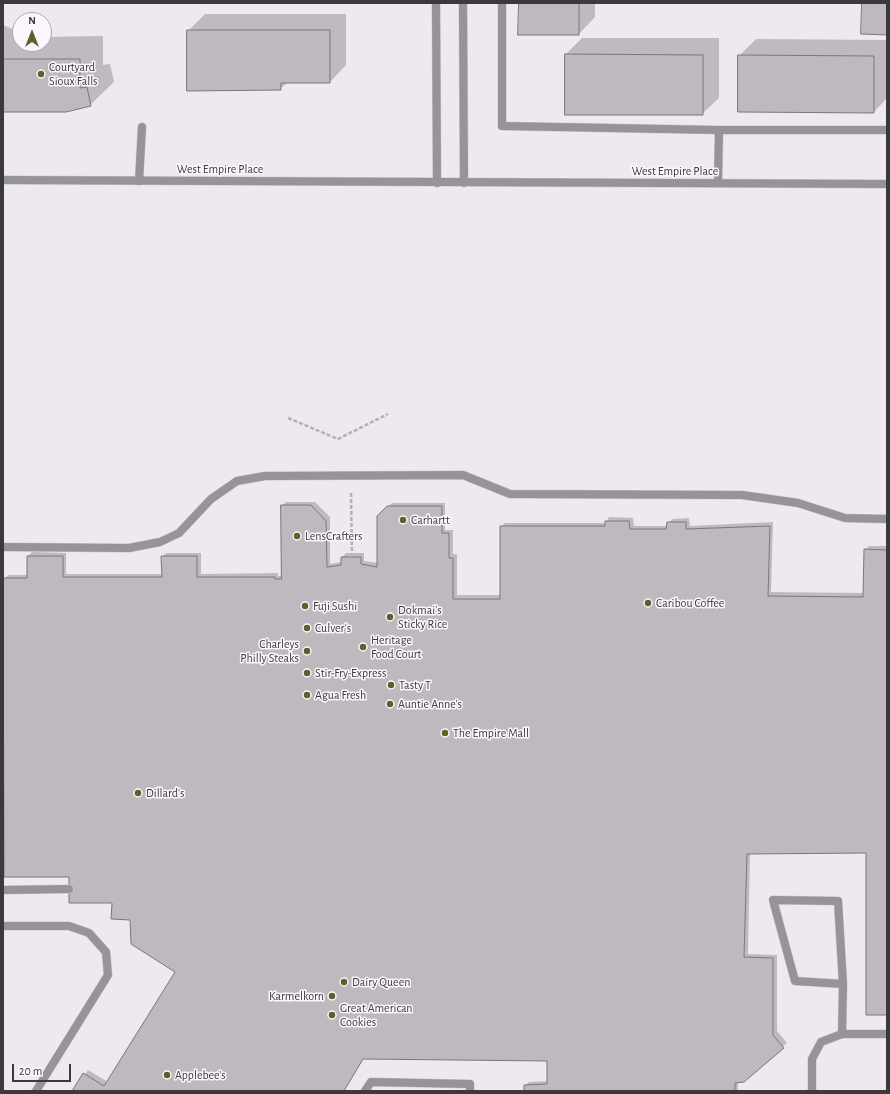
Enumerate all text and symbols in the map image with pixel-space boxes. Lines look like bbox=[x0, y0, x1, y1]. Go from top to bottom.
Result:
north arrow bbox=[12, 12, 52, 52]
text: N bbox=[28, 15, 36, 26]
place label: Courtyard Sioux Falls bbox=[49, 60, 98, 88]
marker: Courtyard Sioux Falls bbox=[36, 69, 46, 79]
street label: West Empire Place bbox=[177, 162, 263, 176]
street label: West Empire Place bbox=[632, 164, 718, 178]
place label: Carhartt bbox=[411, 513, 450, 527]
marker: Carhartt bbox=[398, 515, 408, 525]
place label: LensCrafters bbox=[305, 529, 362, 543]
marker: LensCrafters bbox=[292, 531, 302, 541]
place label: Caribou Coffee bbox=[656, 596, 724, 610]
marker: Caribou Coffee bbox=[643, 598, 653, 608]
place label: Fuji Sushi bbox=[313, 599, 357, 613]
marker: Fuji Sushi bbox=[300, 601, 310, 611]
place label: Dokmai's Sticky Rice bbox=[398, 603, 447, 631]
marker: Dokmai's Sticky Rice bbox=[385, 612, 395, 622]
place label: Culver's bbox=[315, 621, 351, 635]
marker: Culver's bbox=[302, 623, 312, 633]
place label: Heritage Food Court bbox=[371, 633, 421, 661]
place label: Charleys Philly Steaks bbox=[240, 637, 299, 665]
marker: Heritage Food Court bbox=[358, 642, 368, 652]
marker: Charleys Philly Steaks bbox=[302, 646, 312, 656]
place label: Stir-Fry-Express bbox=[315, 666, 386, 680]
marker: Stir-Fry-Express bbox=[302, 668, 312, 678]
place label: Tasty T bbox=[399, 678, 431, 692]
marker: Tasty T bbox=[386, 680, 396, 690]
place label: Agua Fresh bbox=[315, 688, 366, 702]
marker: Agua Fresh bbox=[302, 690, 312, 700]
place label: Auntie Anne's bbox=[398, 697, 462, 711]
marker: Auntie Anne's bbox=[385, 699, 395, 709]
place label: The Empire Mall bbox=[453, 726, 529, 740]
marker: The Empire Mall bbox=[440, 728, 450, 738]
place label: Dillard's bbox=[146, 786, 185, 800]
marker: Dillard's bbox=[133, 788, 143, 798]
place label: Dairy Queen bbox=[352, 975, 410, 989]
marker: Dairy Queen bbox=[339, 977, 349, 987]
place label: Karmelkorn bbox=[269, 989, 324, 1003]
marker: Karmelkorn bbox=[327, 991, 337, 1001]
place label: Great American Cookies bbox=[340, 1001, 413, 1029]
marker: Great American Cookies bbox=[327, 1010, 337, 1020]
scale bar bbox=[14, 1056, 73, 1082]
text: 20 m bbox=[19, 1065, 42, 1077]
place label: Applebee's bbox=[175, 1068, 226, 1082]
marker: Applebee's bbox=[162, 1070, 172, 1080]

